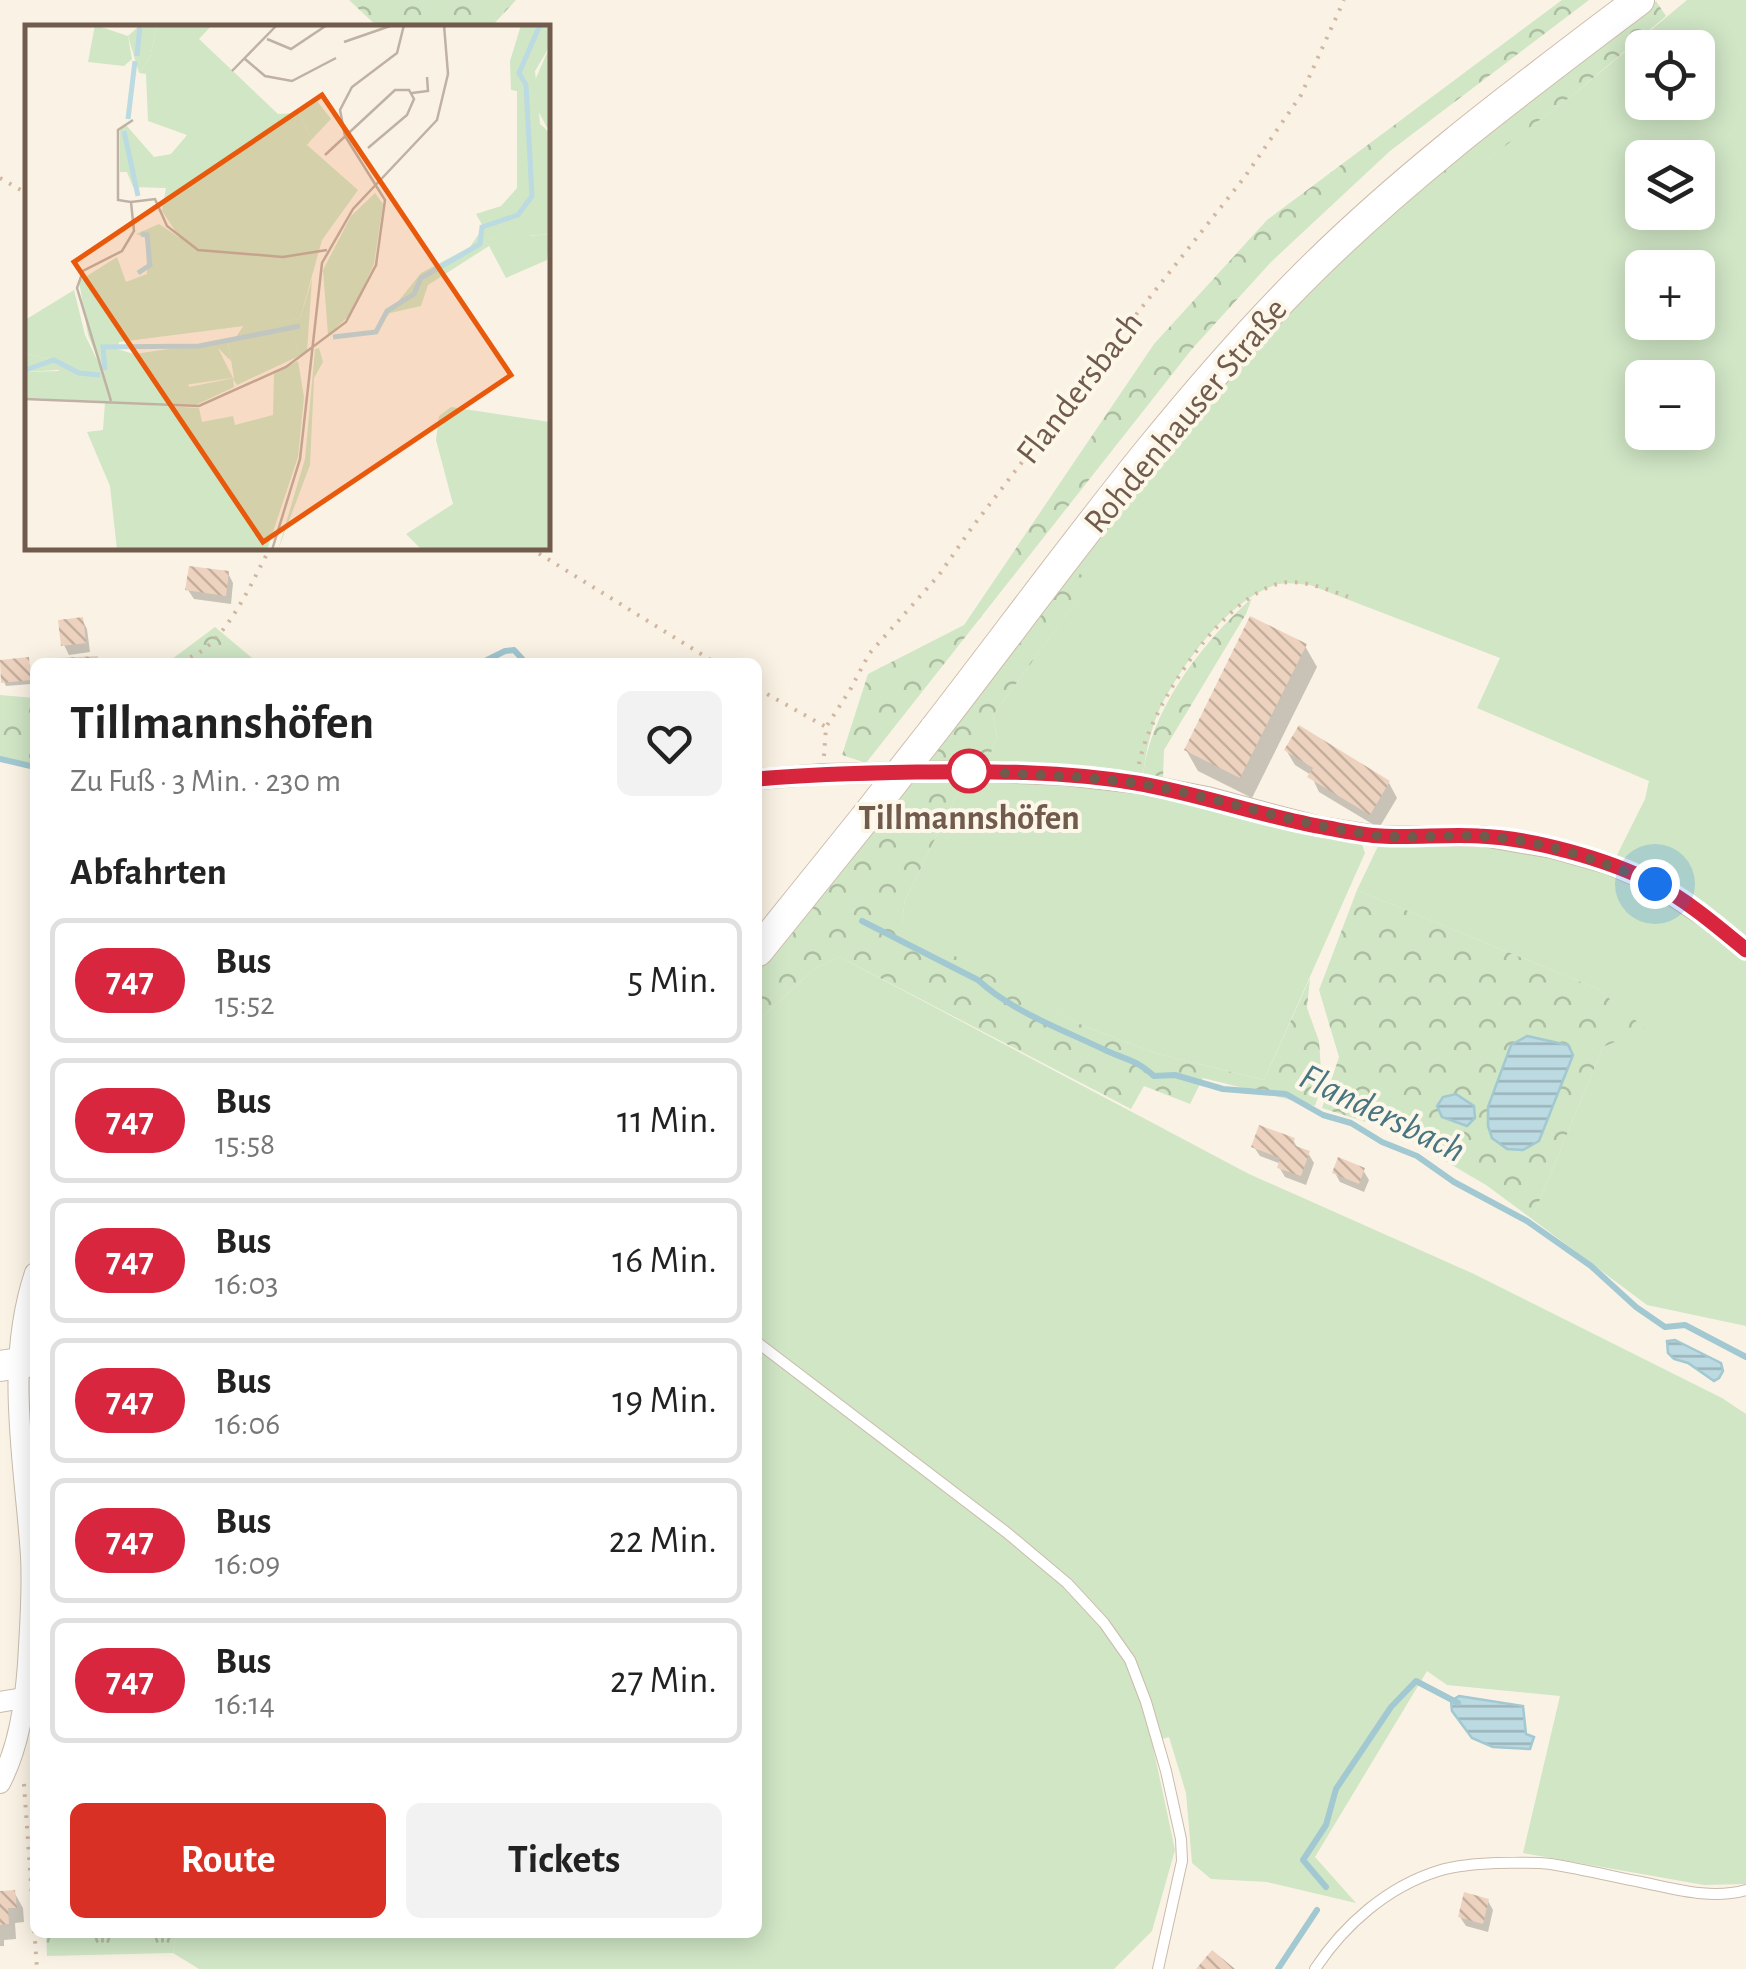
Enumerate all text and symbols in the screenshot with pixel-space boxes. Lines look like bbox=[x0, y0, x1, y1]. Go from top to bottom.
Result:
inset map bbox=[25, 25, 550, 550]
map controls bbox=[1625, 30, 1715, 450]
button: locate bbox=[1625, 30, 1715, 120]
button: layers bbox=[1625, 140, 1715, 230]
button: + bbox=[1625, 250, 1715, 340]
street label: Rohdenhauser Straße bbox=[1078, 292, 1294, 540]
street label: Flandersbach bbox=[1010, 306, 1150, 470]
button: − bbox=[1625, 360, 1715, 450]
button: heart bbox=[617, 691, 722, 796]
text: Tillmannshöfen bbox=[70, 700, 374, 748]
marker: Tillmannshöfen bbox=[948, 750, 990, 792]
text: Zu Fuß · 3 Min. · 230 m bbox=[70, 765, 341, 797]
place label: Tillmannshöfen bbox=[858, 801, 1080, 836]
text: Abfahrten bbox=[70, 854, 227, 892]
your location bbox=[1630, 859, 1680, 909]
text: Bus bbox=[215, 943, 271, 981]
text: 5 Min. bbox=[627, 962, 717, 1000]
text: 747 bbox=[106, 963, 154, 998]
text: 15:52 bbox=[215, 988, 275, 1020]
water label: Flandersbach bbox=[1293, 1058, 1471, 1170]
text: Bus bbox=[215, 1083, 271, 1121]
text: 11 Min. bbox=[617, 1102, 717, 1140]
text: 747 bbox=[106, 1103, 154, 1138]
text: 15:58 bbox=[215, 1128, 275, 1160]
text: Bus bbox=[215, 1223, 271, 1261]
text: 16 Min. bbox=[612, 1242, 717, 1280]
text: 747 bbox=[106, 1243, 154, 1278]
text: 16:03 bbox=[215, 1268, 278, 1300]
text: Bus bbox=[215, 1363, 271, 1401]
text: 19 Min. bbox=[612, 1382, 717, 1420]
text: 747 bbox=[106, 1383, 154, 1418]
text: 16:06 bbox=[215, 1408, 280, 1440]
text: Bus bbox=[215, 1503, 271, 1541]
text: 22 Min. bbox=[609, 1522, 717, 1560]
text: 747 bbox=[106, 1523, 154, 1558]
text: 16:09 bbox=[215, 1548, 280, 1580]
text: Bus bbox=[215, 1643, 271, 1681]
text: 27 Min. bbox=[610, 1662, 717, 1700]
text: 747 bbox=[106, 1663, 154, 1698]
text: 16:14 bbox=[215, 1688, 275, 1720]
button: Route bbox=[70, 1803, 386, 1918]
button: Tickets bbox=[406, 1803, 722, 1918]

